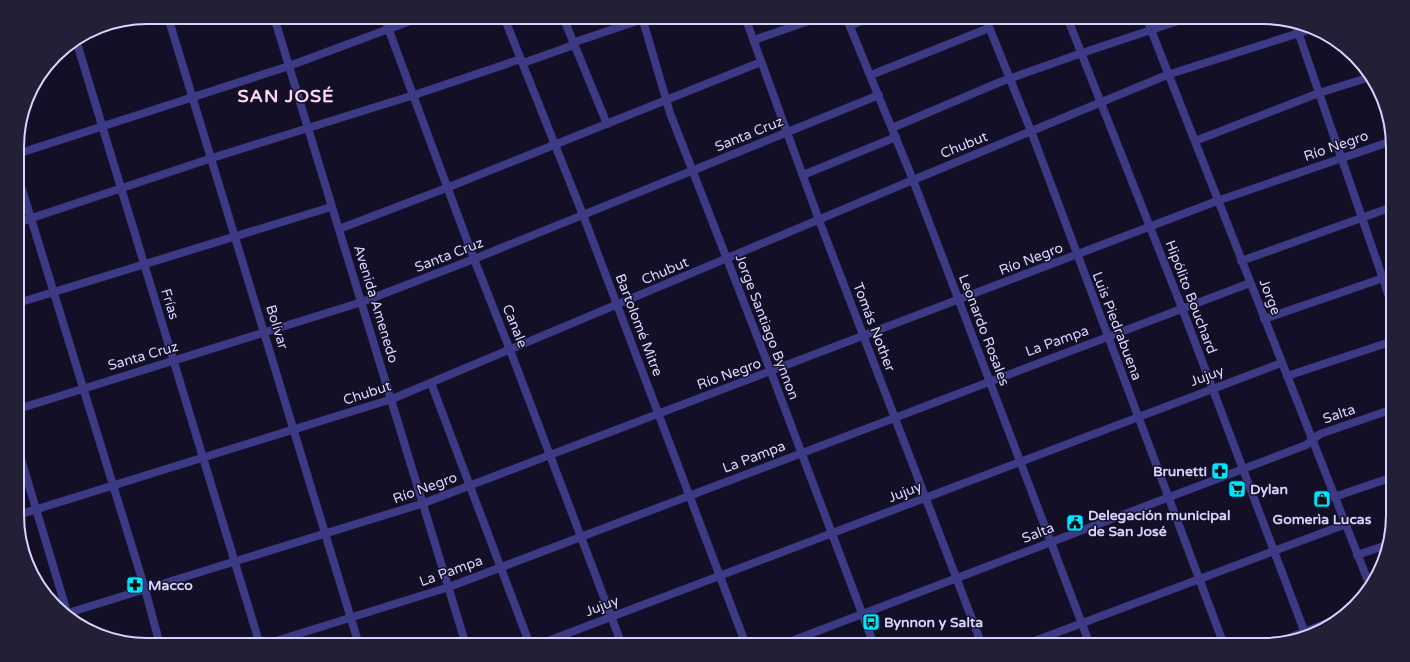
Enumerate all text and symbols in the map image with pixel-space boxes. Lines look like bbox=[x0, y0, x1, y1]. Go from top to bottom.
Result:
district label: SAN JOSÉ bbox=[237, 85, 335, 107]
street label: Santa Cruz bbox=[712, 113, 786, 155]
street label: Río Negro bbox=[1302, 127, 1370, 165]
street label: Chubut bbox=[938, 128, 991, 162]
street label: Santa Cruz bbox=[412, 234, 486, 276]
street label: Hipólito Bouchard bbox=[1162, 238, 1220, 356]
street label: Río Negro bbox=[997, 239, 1065, 279]
street label: Avenida Amenedo bbox=[350, 243, 402, 365]
street label: Jorge Santiago Bynnon bbox=[731, 252, 803, 402]
street label: Chubut bbox=[639, 253, 692, 288]
street label: Luis Piedrabuena bbox=[1088, 269, 1146, 383]
street label: Bartolomé Mitre bbox=[612, 271, 666, 379]
street label: Leonardo Rosales bbox=[955, 272, 1013, 388]
street label: Jorge bbox=[1255, 277, 1285, 317]
street label: Tomás Nother bbox=[849, 280, 899, 374]
street label: Frías bbox=[157, 286, 183, 322]
street label: Canale bbox=[499, 302, 531, 350]
street label: Bolívar bbox=[262, 303, 292, 352]
street label: La Pampa bbox=[1023, 322, 1091, 360]
street label: Santa Cruz bbox=[106, 338, 180, 374]
street label: Río Negro bbox=[695, 355, 763, 393]
street label: Jujuy bbox=[1188, 362, 1227, 390]
street label: Chubut bbox=[341, 377, 394, 409]
street label: Salta bbox=[1321, 401, 1357, 427]
street label: La Pampa bbox=[720, 437, 788, 477]
pharmacy icon: Brunetti bbox=[1210, 461, 1230, 481]
place label: Brunetti bbox=[1153, 463, 1207, 480]
street label: Río Negro bbox=[391, 469, 459, 507]
street label: Jujuy bbox=[886, 478, 925, 506]
supermarket icon: Dylan bbox=[1227, 479, 1247, 499]
place label: Dylan bbox=[1250, 481, 1288, 498]
shop icon: Gomerìa Lucas bbox=[1312, 489, 1332, 509]
place label: Delegación municipal de San José bbox=[1088, 507, 1230, 540]
place label: Gomerìa Lucas bbox=[1273, 511, 1372, 528]
public building icon: Delegación municipal de San José bbox=[1065, 513, 1085, 533]
street label: Salta bbox=[1019, 519, 1057, 547]
street label: La Pampa bbox=[417, 552, 485, 590]
pharmacy icon: Macco bbox=[125, 575, 145, 595]
place label: Macco bbox=[148, 577, 193, 594]
street label: Jujuy bbox=[583, 592, 622, 620]
bus stop icon: Bynnon y Salta bbox=[861, 612, 881, 632]
place label: Bynnon y Salta bbox=[884, 614, 983, 631]

